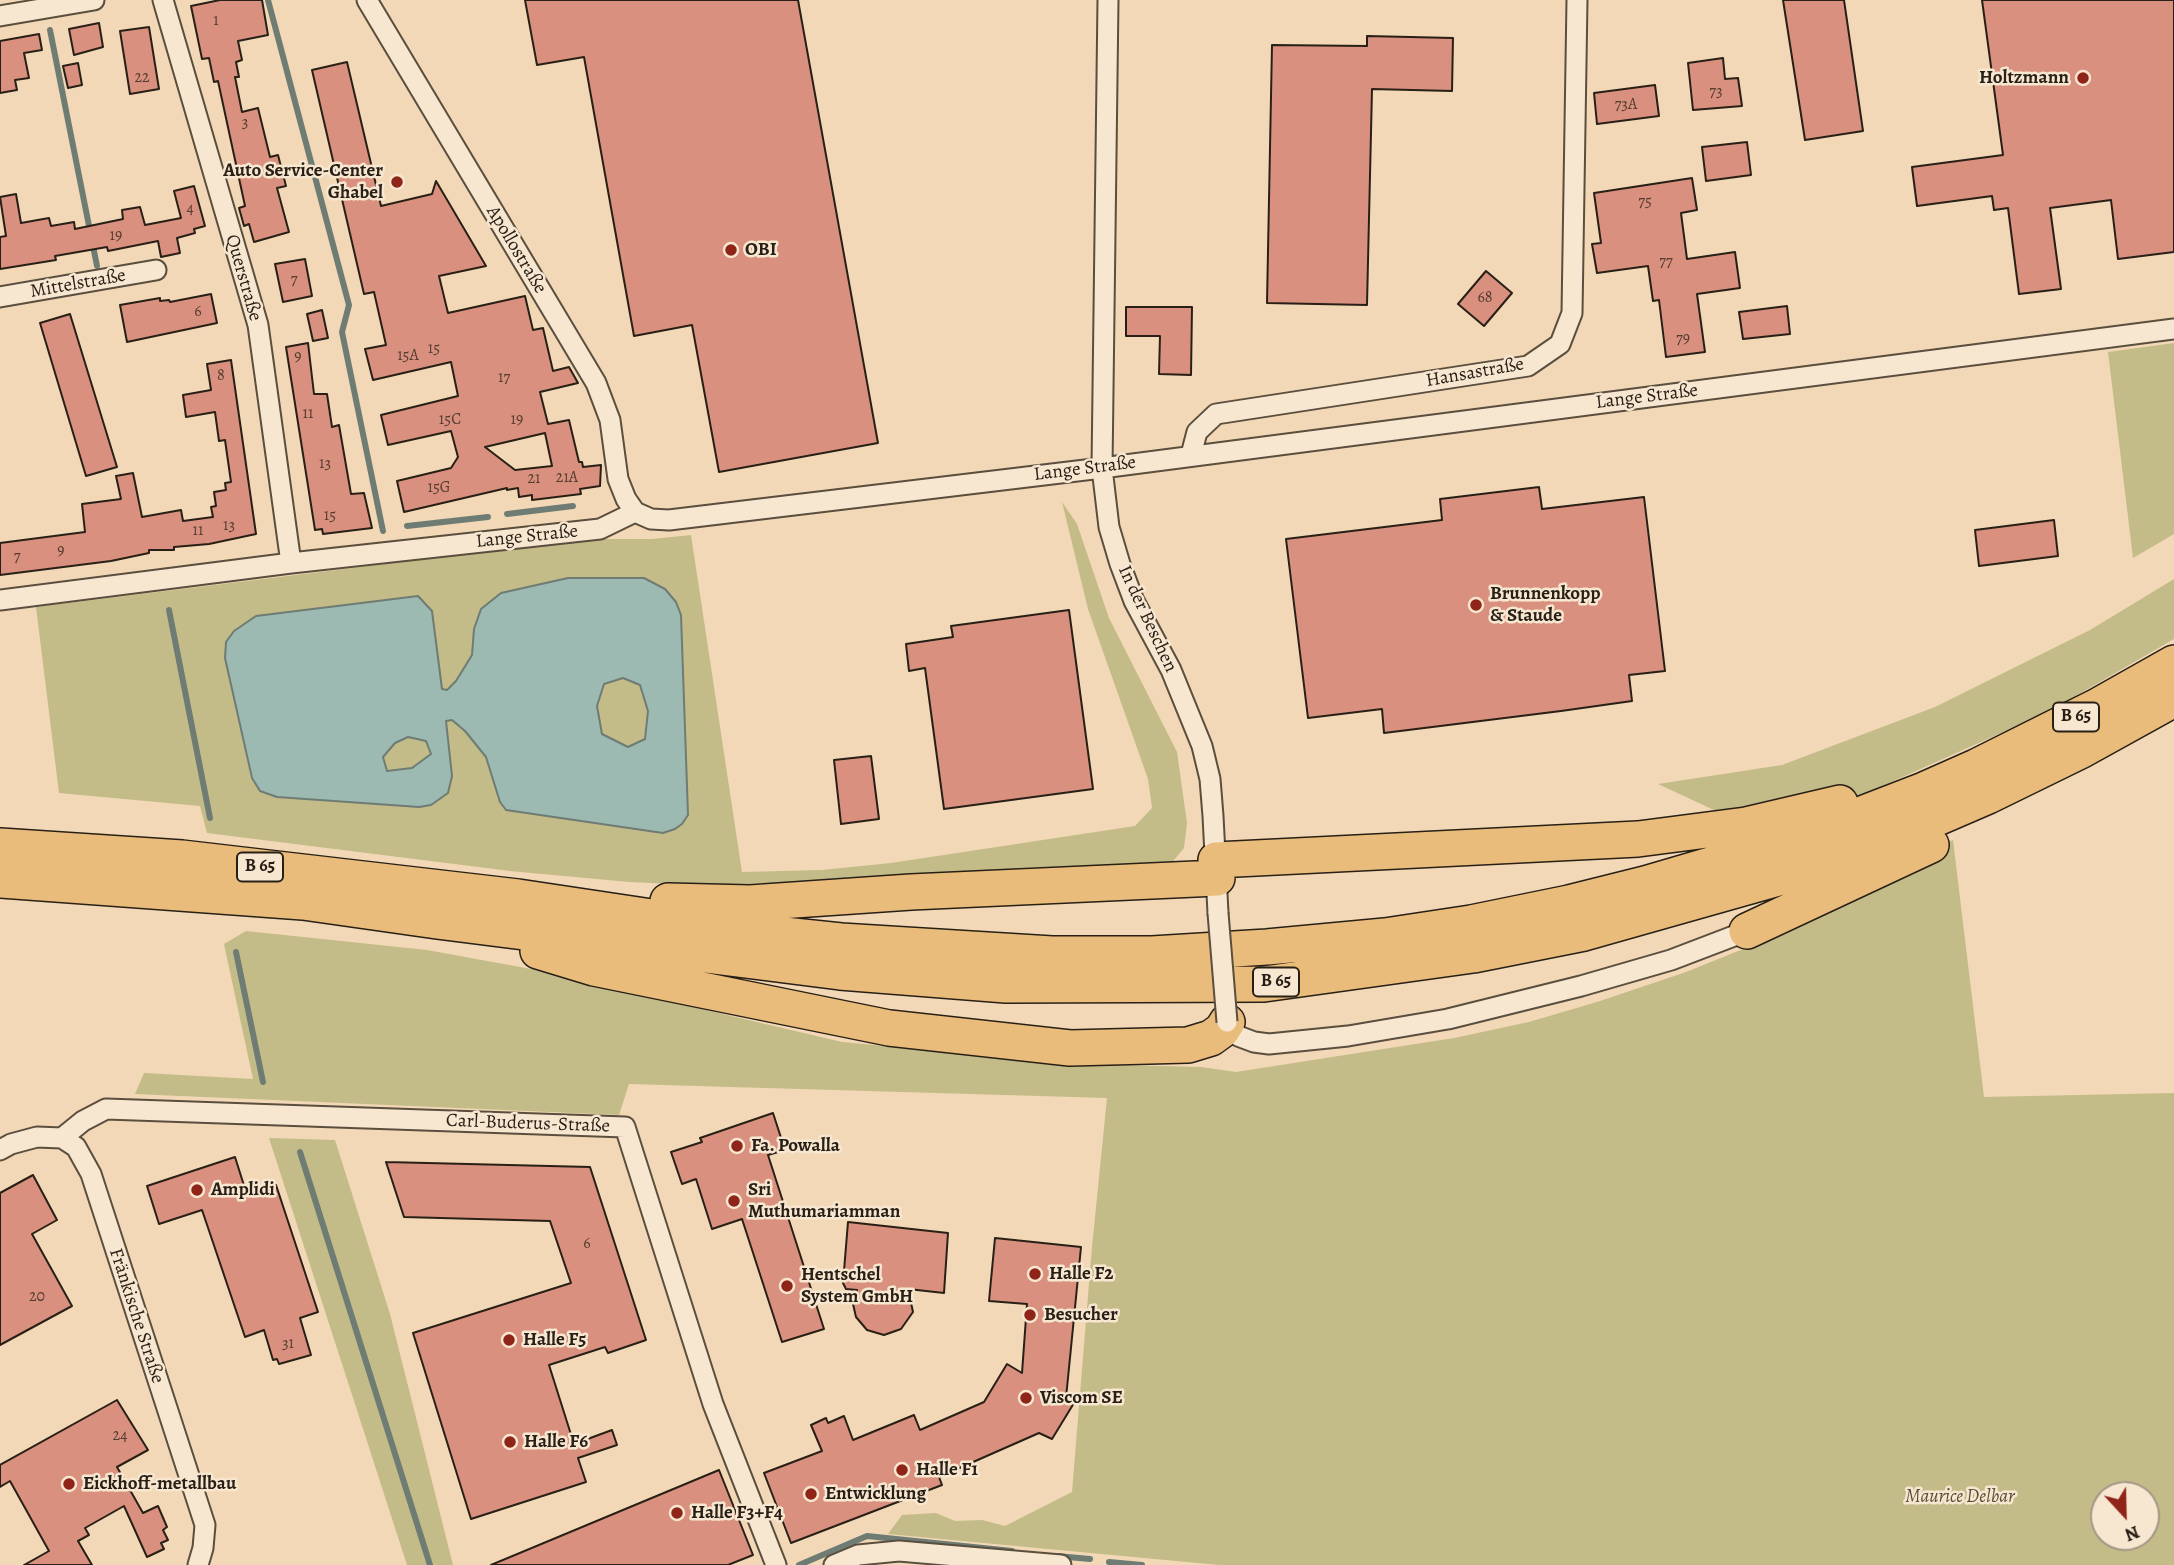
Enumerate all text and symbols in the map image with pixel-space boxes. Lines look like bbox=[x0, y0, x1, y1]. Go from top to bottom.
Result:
house number: 1 bbox=[213, 11, 219, 31]
place label: Holtzmann bbox=[1979, 67, 2069, 89]
house number: 22 bbox=[134, 68, 150, 88]
marker: Holtzmann bbox=[2075, 70, 2091, 86]
house number: 73 bbox=[1709, 82, 1723, 102]
house number: 73A bbox=[1615, 95, 1637, 115]
house number: 3 bbox=[242, 113, 248, 133]
place label: Auto Service-Center Ghabel bbox=[223, 160, 383, 204]
marker: Auto Service-Center Ghabel bbox=[389, 174, 405, 190]
house number: 75 bbox=[1638, 192, 1652, 212]
house number: 4 bbox=[186, 199, 194, 219]
street label: Apollostraße bbox=[481, 202, 551, 298]
house number: 19 bbox=[110, 226, 122, 246]
street label: Querstraße bbox=[220, 232, 266, 324]
place label: OBI bbox=[745, 239, 777, 261]
marker: OBI bbox=[723, 242, 739, 258]
house number: 77 bbox=[1659, 252, 1673, 272]
street label: Mittelstraße bbox=[28, 264, 128, 304]
house number: 7 bbox=[291, 270, 297, 290]
house number: 68 bbox=[1477, 288, 1493, 308]
house number: 6 bbox=[194, 302, 202, 322]
house number: 79 bbox=[1676, 329, 1690, 349]
house number: 15 bbox=[428, 339, 440, 359]
house number: 15A bbox=[397, 346, 419, 366]
house number: 9 bbox=[294, 347, 302, 367]
street label: Hansastraße bbox=[1424, 353, 1526, 393]
house number: 8 bbox=[217, 366, 225, 386]
house number: 17 bbox=[498, 368, 510, 388]
street label: Lange Straße bbox=[1595, 379, 1699, 415]
house number: 11 bbox=[303, 404, 313, 424]
house number: 15C bbox=[439, 410, 461, 430]
house number: 19 bbox=[511, 410, 523, 430]
street label: Lange Straße bbox=[1033, 451, 1137, 487]
house number: 13 bbox=[319, 454, 331, 474]
house number: 21A bbox=[556, 468, 578, 488]
house number: 21 bbox=[527, 469, 541, 489]
house number: 15G bbox=[427, 478, 451, 498]
house number: 15 bbox=[324, 506, 336, 526]
house number: 13 bbox=[223, 516, 235, 536]
street label: Lange Straße bbox=[475, 520, 579, 554]
house number: 11 bbox=[193, 521, 203, 541]
house number: 9 bbox=[57, 541, 65, 561]
house number: 7 bbox=[14, 547, 20, 567]
street label: In der Beschen bbox=[1112, 562, 1182, 676]
place label: Brunnenkopp & Staude bbox=[1490, 583, 1601, 627]
marker: Brunnenkopp & Staude bbox=[1468, 597, 1484, 613]
road number: B 65 bbox=[2053, 702, 2099, 732]
road number: B 65 bbox=[237, 852, 283, 882]
road number: B 65 bbox=[1253, 967, 1299, 996]
street label: Carl-Buderus-Straße bbox=[446, 1110, 610, 1138]
place label: Fa. Powalla bbox=[751, 1135, 840, 1157]
marker: Fa. Powalla bbox=[729, 1138, 745, 1154]
place label: Amplidi bbox=[211, 1179, 275, 1201]
place label: Sri Muthumariamman bbox=[748, 1179, 900, 1223]
marker: Amplidi bbox=[189, 1182, 205, 1198]
marker: Sri Muthumariamman bbox=[726, 1193, 742, 1209]
house number: 6 bbox=[583, 1234, 591, 1254]
street label: Fränkische Straße bbox=[103, 1246, 169, 1386]
place label: Halle F2 bbox=[1049, 1263, 1113, 1285]
place label: Hentschel System GmbH bbox=[801, 1264, 913, 1308]
marker: Halle F2 bbox=[1027, 1266, 1043, 1282]
marker: Hentschel System GmbH bbox=[779, 1278, 795, 1294]
house number: 20 bbox=[29, 1287, 45, 1307]
place label: Besucher bbox=[1044, 1304, 1118, 1326]
marker: Besucher bbox=[1022, 1307, 1038, 1323]
place label: Halle F5 bbox=[523, 1329, 586, 1351]
marker: Halle F5 bbox=[501, 1332, 517, 1348]
house number: 31 bbox=[282, 1334, 294, 1354]
place label: Viscom SE bbox=[1040, 1387, 1123, 1409]
marker: Viscom SE bbox=[1018, 1390, 1034, 1406]
house number: 24 bbox=[113, 1426, 127, 1446]
place label: Halle F6 bbox=[524, 1431, 588, 1453]
marker: Halle F6 bbox=[502, 1434, 518, 1450]
place label: Halle F1 bbox=[916, 1459, 978, 1481]
marker: Halle F1 bbox=[894, 1462, 910, 1478]
place label: Eickhoff-metallbau bbox=[83, 1473, 236, 1495]
marker: Eickhoff-metallbau bbox=[61, 1476, 77, 1492]
north arrow bbox=[2090, 1481, 2160, 1551]
place label: Entwicklung bbox=[825, 1483, 926, 1505]
marker: Entwicklung bbox=[803, 1486, 819, 1502]
park label: Maurice Delbar bbox=[1905, 1486, 2015, 1508]
place label: Halle F3+F4 bbox=[691, 1502, 783, 1524]
marker: Halle F3+F4 bbox=[669, 1505, 685, 1521]
text: N bbox=[2121, 1519, 2143, 1548]

